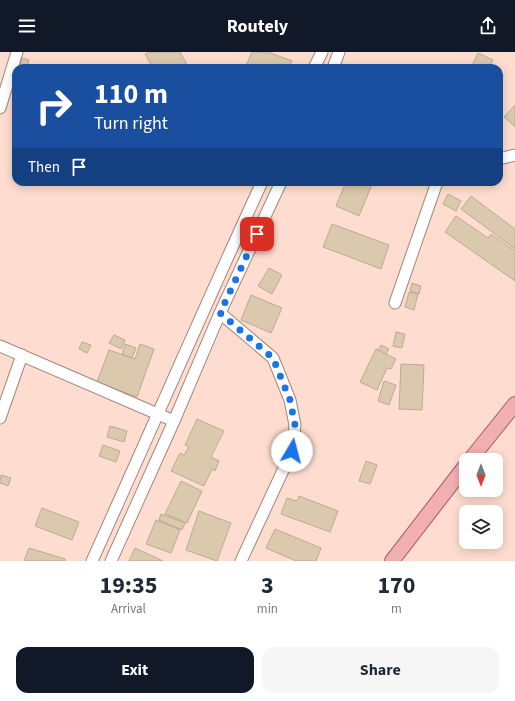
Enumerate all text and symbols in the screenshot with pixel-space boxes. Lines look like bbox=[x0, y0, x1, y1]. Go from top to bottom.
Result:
text: Routely bbox=[227, 14, 288, 39]
icon: menu bbox=[16, 15, 38, 37]
icon: share bbox=[477, 15, 499, 37]
text: 110 m bbox=[94, 74, 168, 114]
icon: right bbox=[28, 80, 80, 132]
text: Turn right bbox=[94, 111, 168, 136]
icon: arrive bbox=[68, 156, 90, 178]
text: Then bbox=[28, 157, 60, 178]
pin bbox=[240, 217, 274, 251]
icon: arrive bbox=[246, 223, 268, 245]
position arrow bbox=[271, 430, 313, 472]
north arrow bbox=[459, 453, 503, 497]
map controls bbox=[459, 453, 503, 549]
button: layers bbox=[459, 505, 503, 549]
text: 19:35 bbox=[99, 568, 157, 603]
text: 3 bbox=[261, 568, 274, 603]
text: 170 bbox=[377, 568, 415, 603]
text: Arrival bbox=[111, 600, 146, 618]
text: min bbox=[257, 600, 278, 618]
text: m bbox=[391, 600, 402, 618]
button: Exit bbox=[16, 647, 254, 693]
button: Share bbox=[262, 647, 499, 693]

